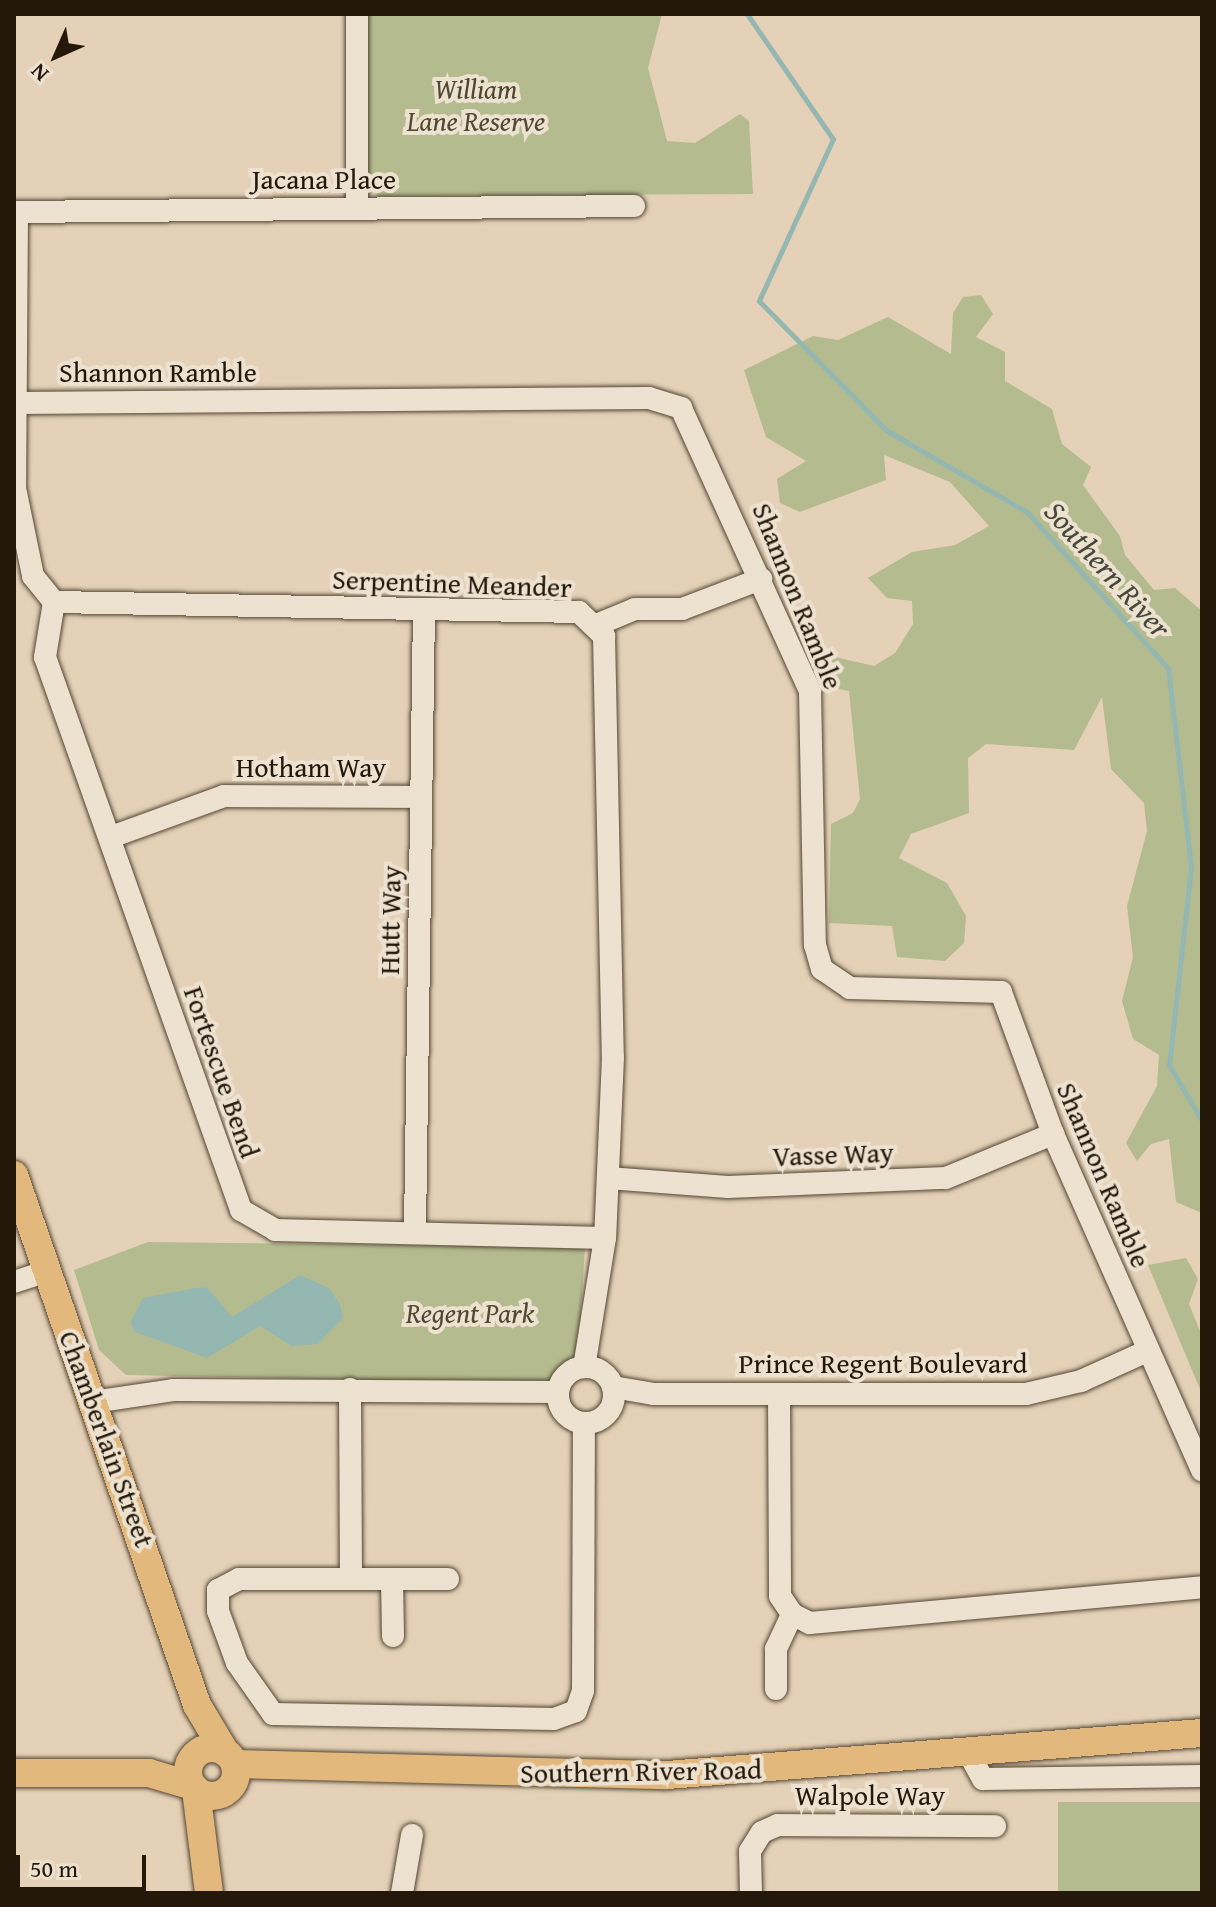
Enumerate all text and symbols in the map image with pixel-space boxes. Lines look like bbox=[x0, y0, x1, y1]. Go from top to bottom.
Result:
north arrow bbox=[16, 16, 96, 96]
text: N bbox=[23, 56, 56, 89]
park label: William Lane Reserve bbox=[407, 72, 545, 138]
street label: Jacana Place bbox=[252, 162, 396, 196]
street label: Shannon Ramble bbox=[59, 355, 257, 389]
water label: Southern River bbox=[1037, 493, 1179, 645]
street label: Shannon Ramble bbox=[745, 498, 851, 694]
street label: Serpentine Meander bbox=[332, 562, 572, 604]
street label: Hotham Way bbox=[236, 750, 386, 784]
street label: Hutt Way bbox=[372, 865, 408, 975]
street label: Fortescue Bend bbox=[177, 982, 267, 1162]
street label: Shannon Ramble bbox=[1050, 1077, 1158, 1273]
street label: Vasse Way bbox=[772, 1135, 894, 1173]
park label: Regent Park bbox=[406, 1296, 534, 1330]
street label: Chamberlain Street bbox=[52, 1326, 162, 1552]
street label: Prince Regent Boulevard bbox=[738, 1346, 1028, 1380]
street label: Southern River Road bbox=[520, 1752, 762, 1790]
street label: Walpole Way bbox=[795, 1778, 945, 1812]
scale bar bbox=[20, 1839, 150, 1889]
text: 50 m bbox=[30, 1851, 78, 1886]

